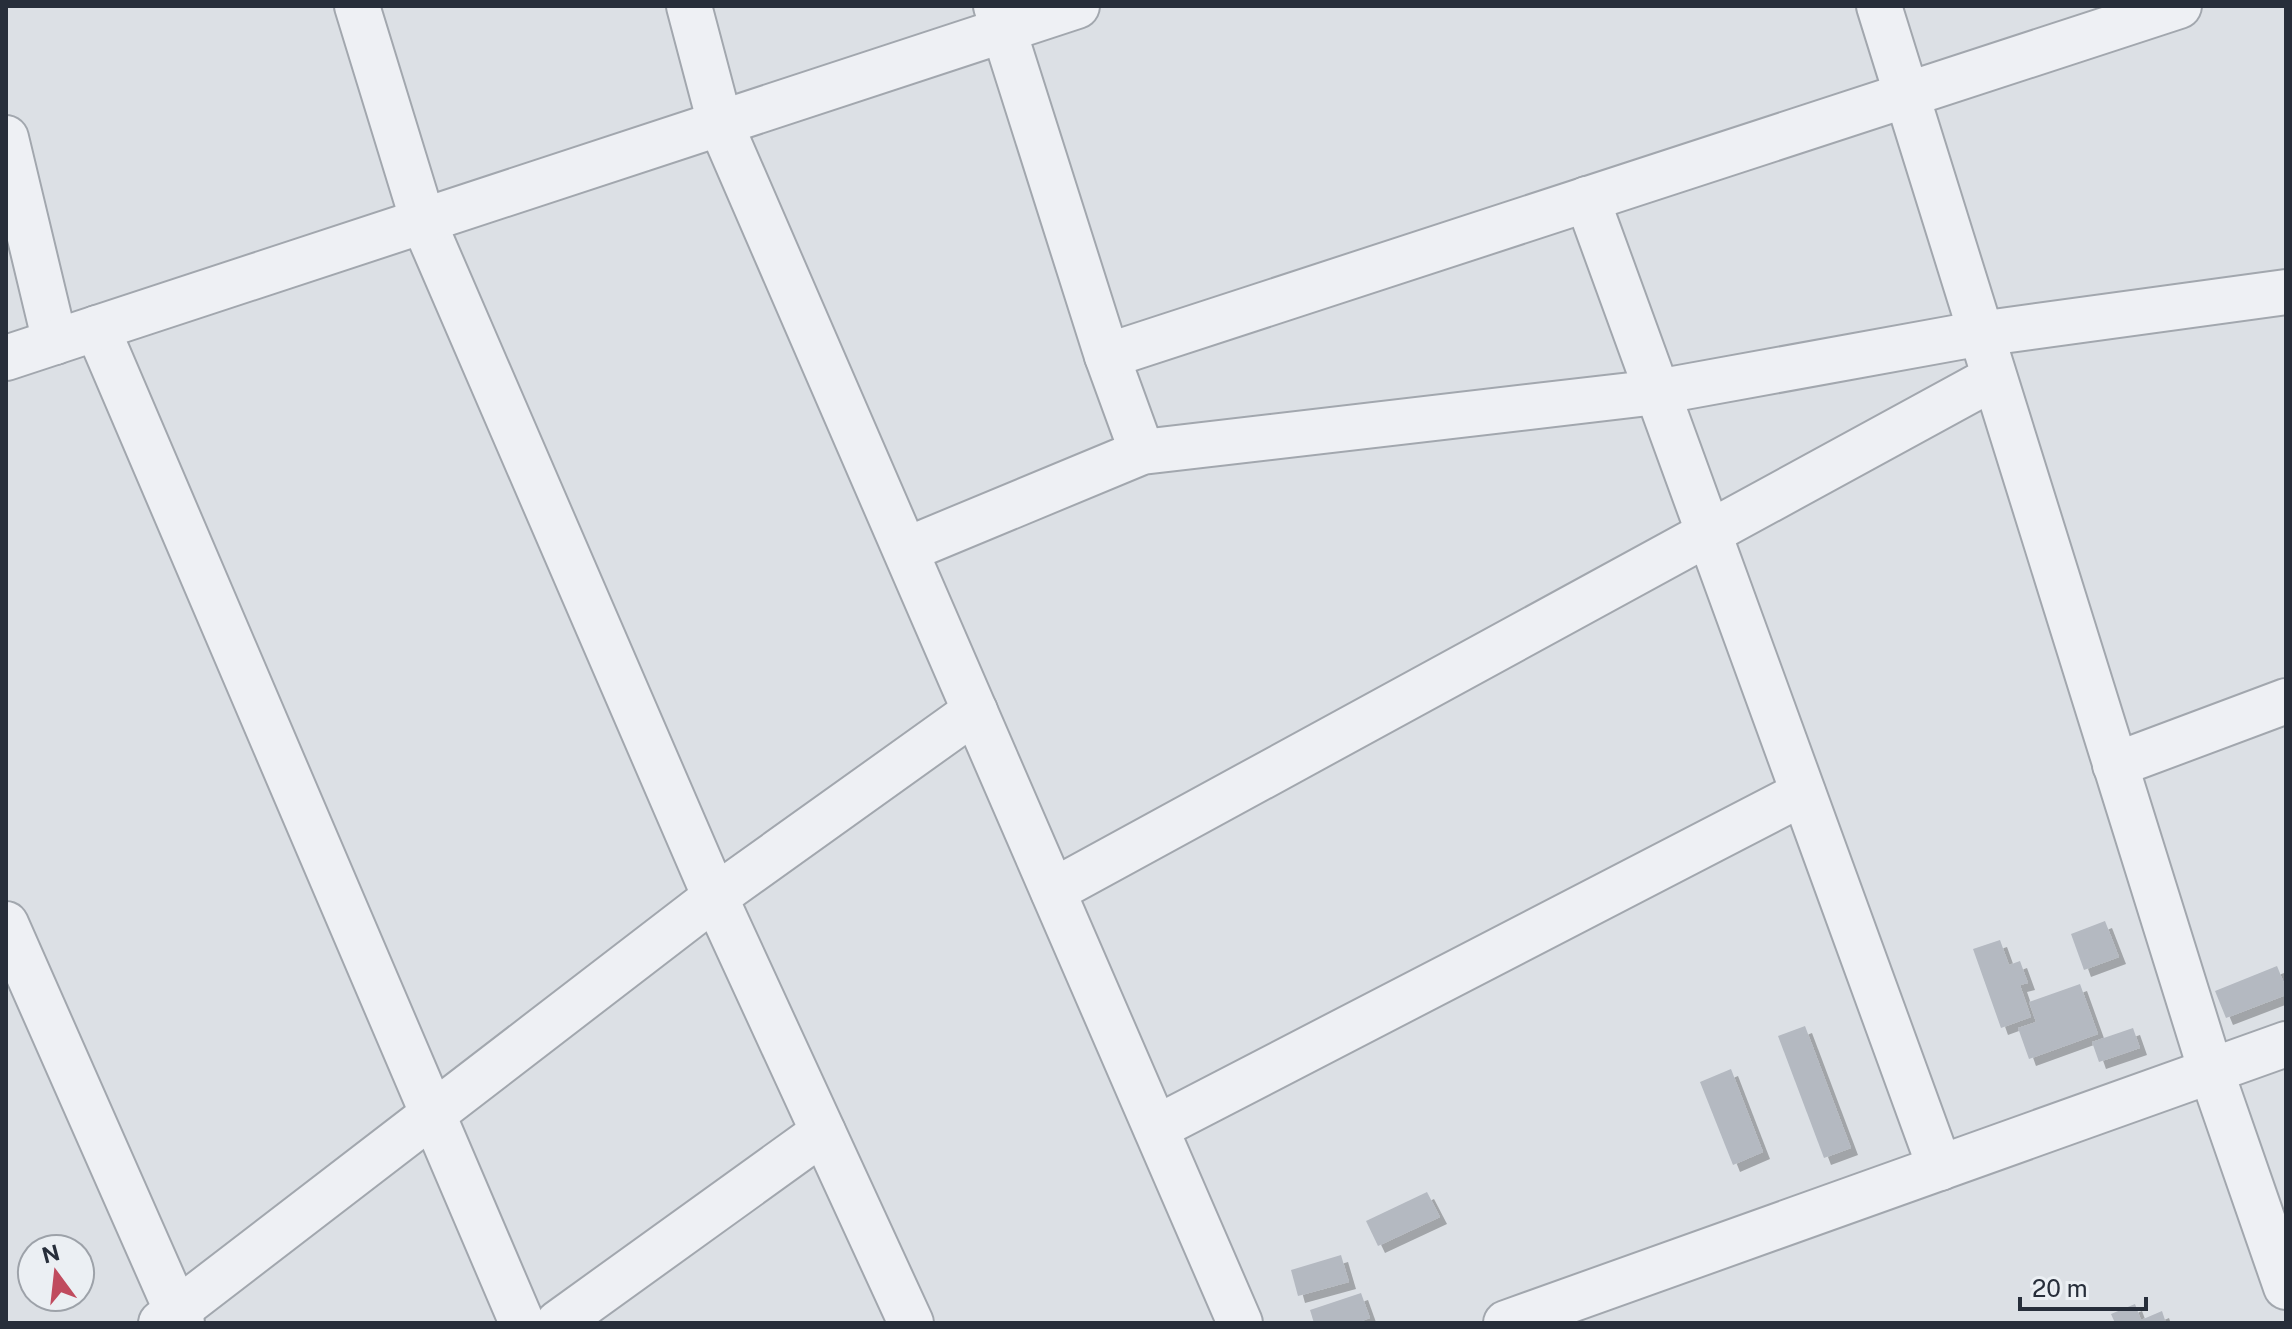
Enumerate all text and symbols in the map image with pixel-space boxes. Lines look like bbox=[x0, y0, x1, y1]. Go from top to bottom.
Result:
north arrow bbox=[16, 1233, 96, 1313]
text: N bbox=[39, 1239, 63, 1268]
scale bar bbox=[2020, 1261, 2146, 1311]
text: 20 m bbox=[2032, 1274, 2088, 1302]

